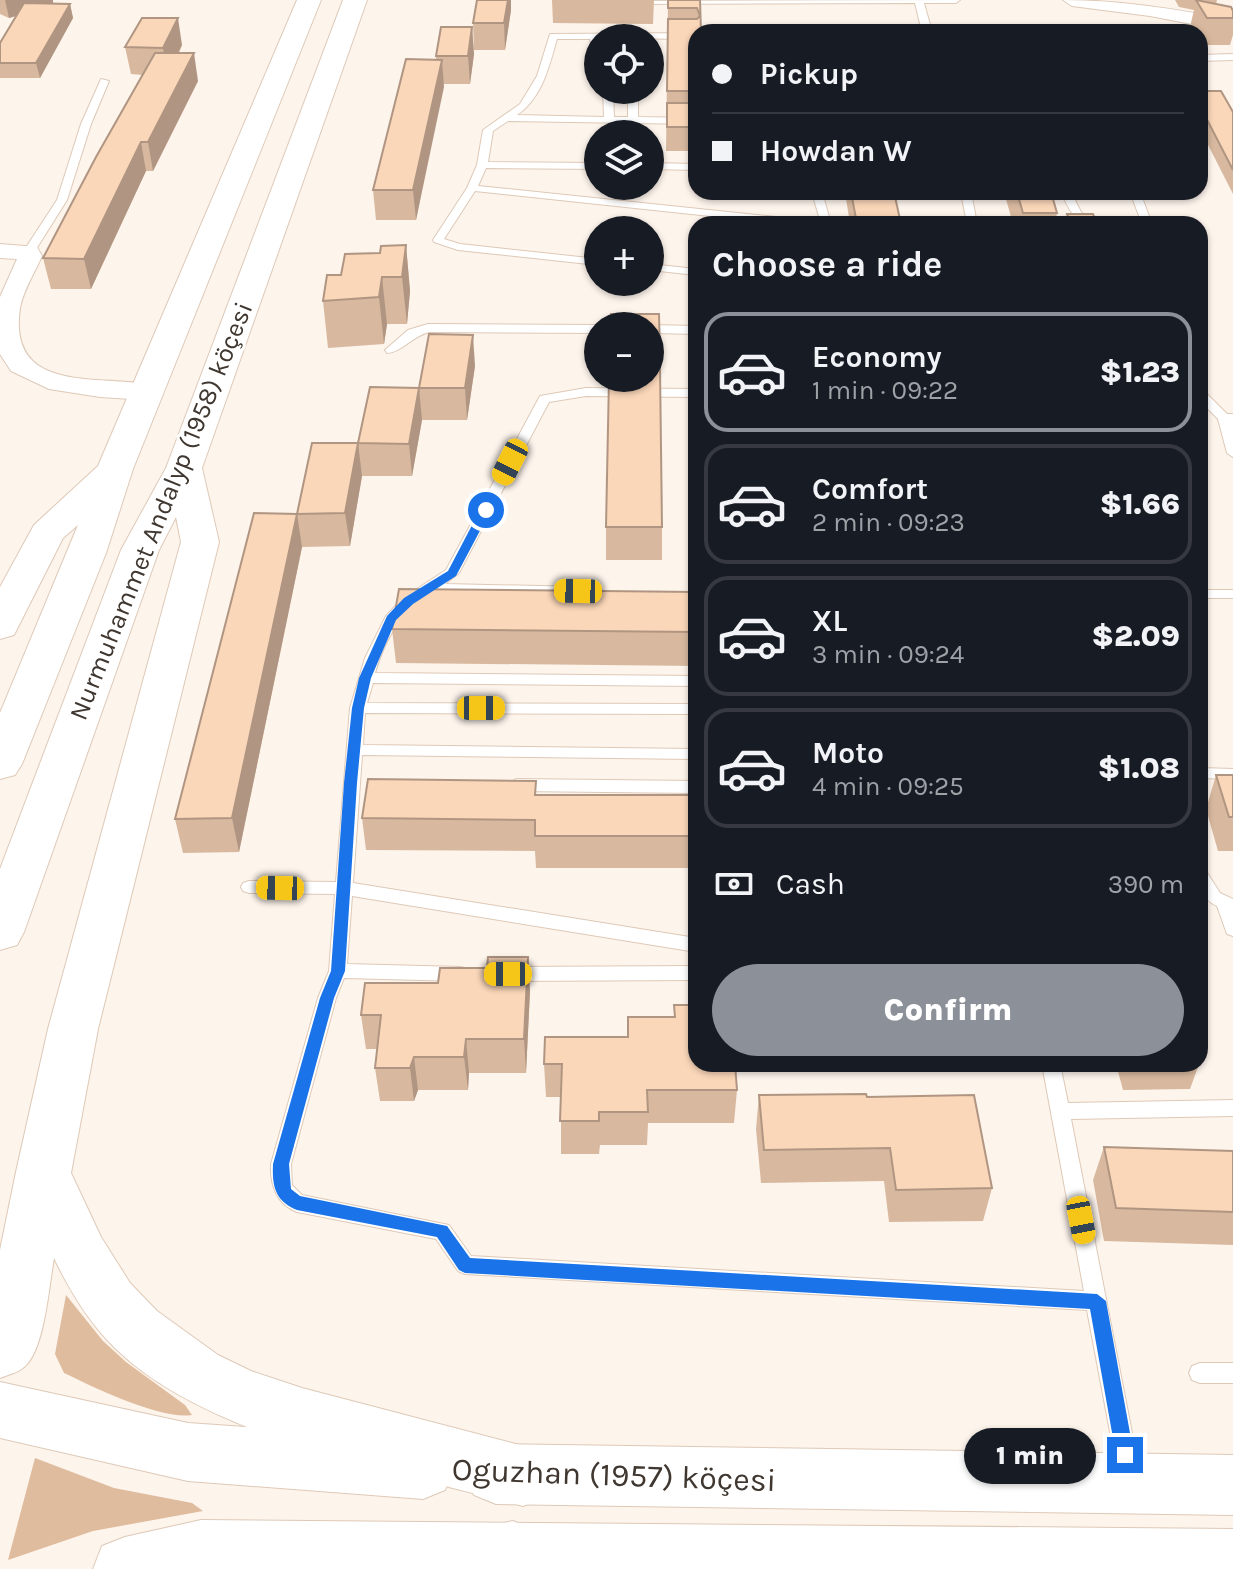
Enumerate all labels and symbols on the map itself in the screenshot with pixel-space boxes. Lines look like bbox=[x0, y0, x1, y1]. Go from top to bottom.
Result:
street label: Nurmuhammet Andalyp (1958) köçesi bbox=[63, 297, 259, 725]
car bbox=[488, 435, 532, 489]
route start bbox=[468, 492, 504, 528]
car bbox=[554, 579, 602, 603]
car bbox=[457, 696, 505, 720]
car bbox=[256, 876, 304, 900]
car bbox=[484, 962, 532, 986]
car bbox=[1065, 1194, 1097, 1246]
callout: 1 min bbox=[965, 1427, 1097, 1483]
route end bbox=[1107, 1437, 1143, 1473]
street label: Oguzhan (1957) köçesi bbox=[451, 1451, 777, 1499]

